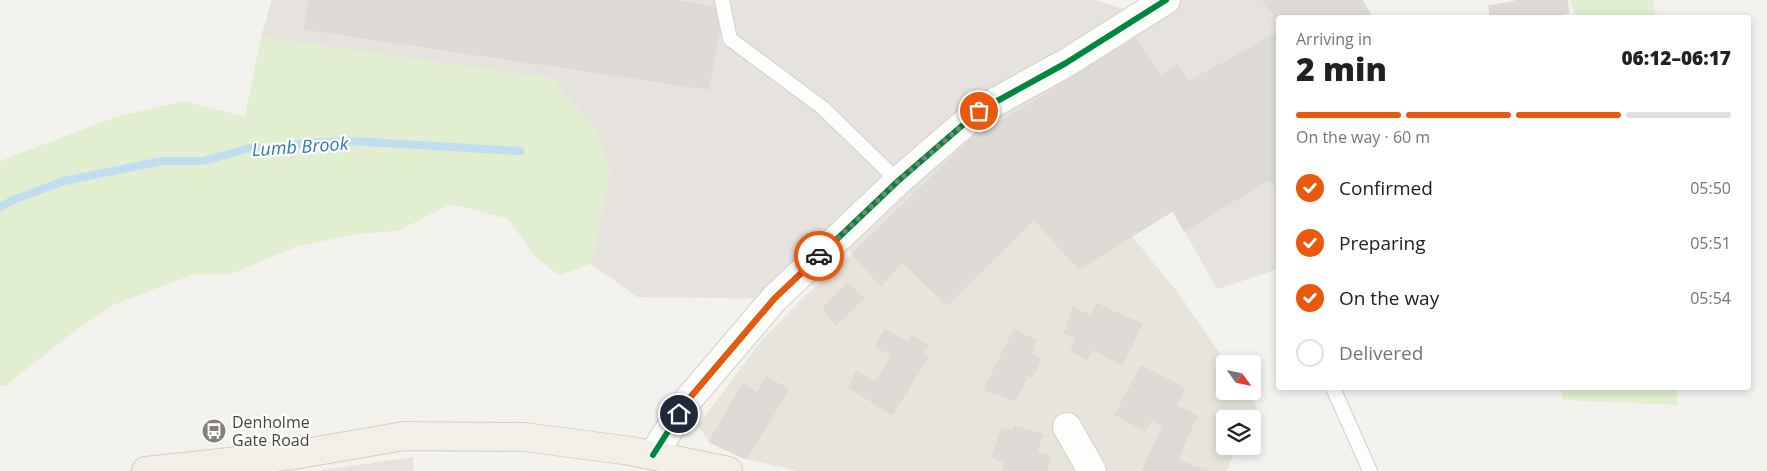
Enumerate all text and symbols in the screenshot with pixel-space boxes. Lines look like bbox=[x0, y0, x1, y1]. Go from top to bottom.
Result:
text: Arriving in bbox=[1296, 28, 1372, 50]
text: 06:12–06:17 bbox=[1621, 45, 1731, 71]
text: 2 min bbox=[1296, 47, 1387, 90]
pin bbox=[958, 90, 1000, 132]
icon: bag bbox=[965, 97, 993, 125]
text: On the way · 60 m bbox=[1296, 126, 1430, 148]
water label: Lumb Brook bbox=[251, 131, 350, 161]
icon: check bbox=[1296, 174, 1324, 202]
text: Confirmed bbox=[1339, 175, 1433, 201]
text: 05:50 bbox=[1690, 177, 1731, 199]
icon: check bbox=[1296, 229, 1324, 257]
text: Preparing bbox=[1339, 230, 1426, 256]
courier bbox=[794, 231, 844, 281]
text: 05:51 bbox=[1690, 232, 1731, 254]
icon: car bbox=[805, 242, 833, 270]
icon: check bbox=[1296, 284, 1324, 312]
text: On the way bbox=[1339, 285, 1439, 311]
text: 05:54 bbox=[1690, 287, 1731, 309]
text: Delivered bbox=[1339, 340, 1423, 366]
north arrow bbox=[1216, 355, 1261, 400]
map controls bbox=[1216, 355, 1261, 455]
pin bbox=[658, 393, 700, 435]
icon: home bbox=[665, 400, 693, 428]
button: layers bbox=[1216, 410, 1261, 455]
place label: Denholme Gate Road bbox=[232, 411, 310, 451]
bus stop icon: Denholme Gate Road bbox=[201, 418, 227, 444]

